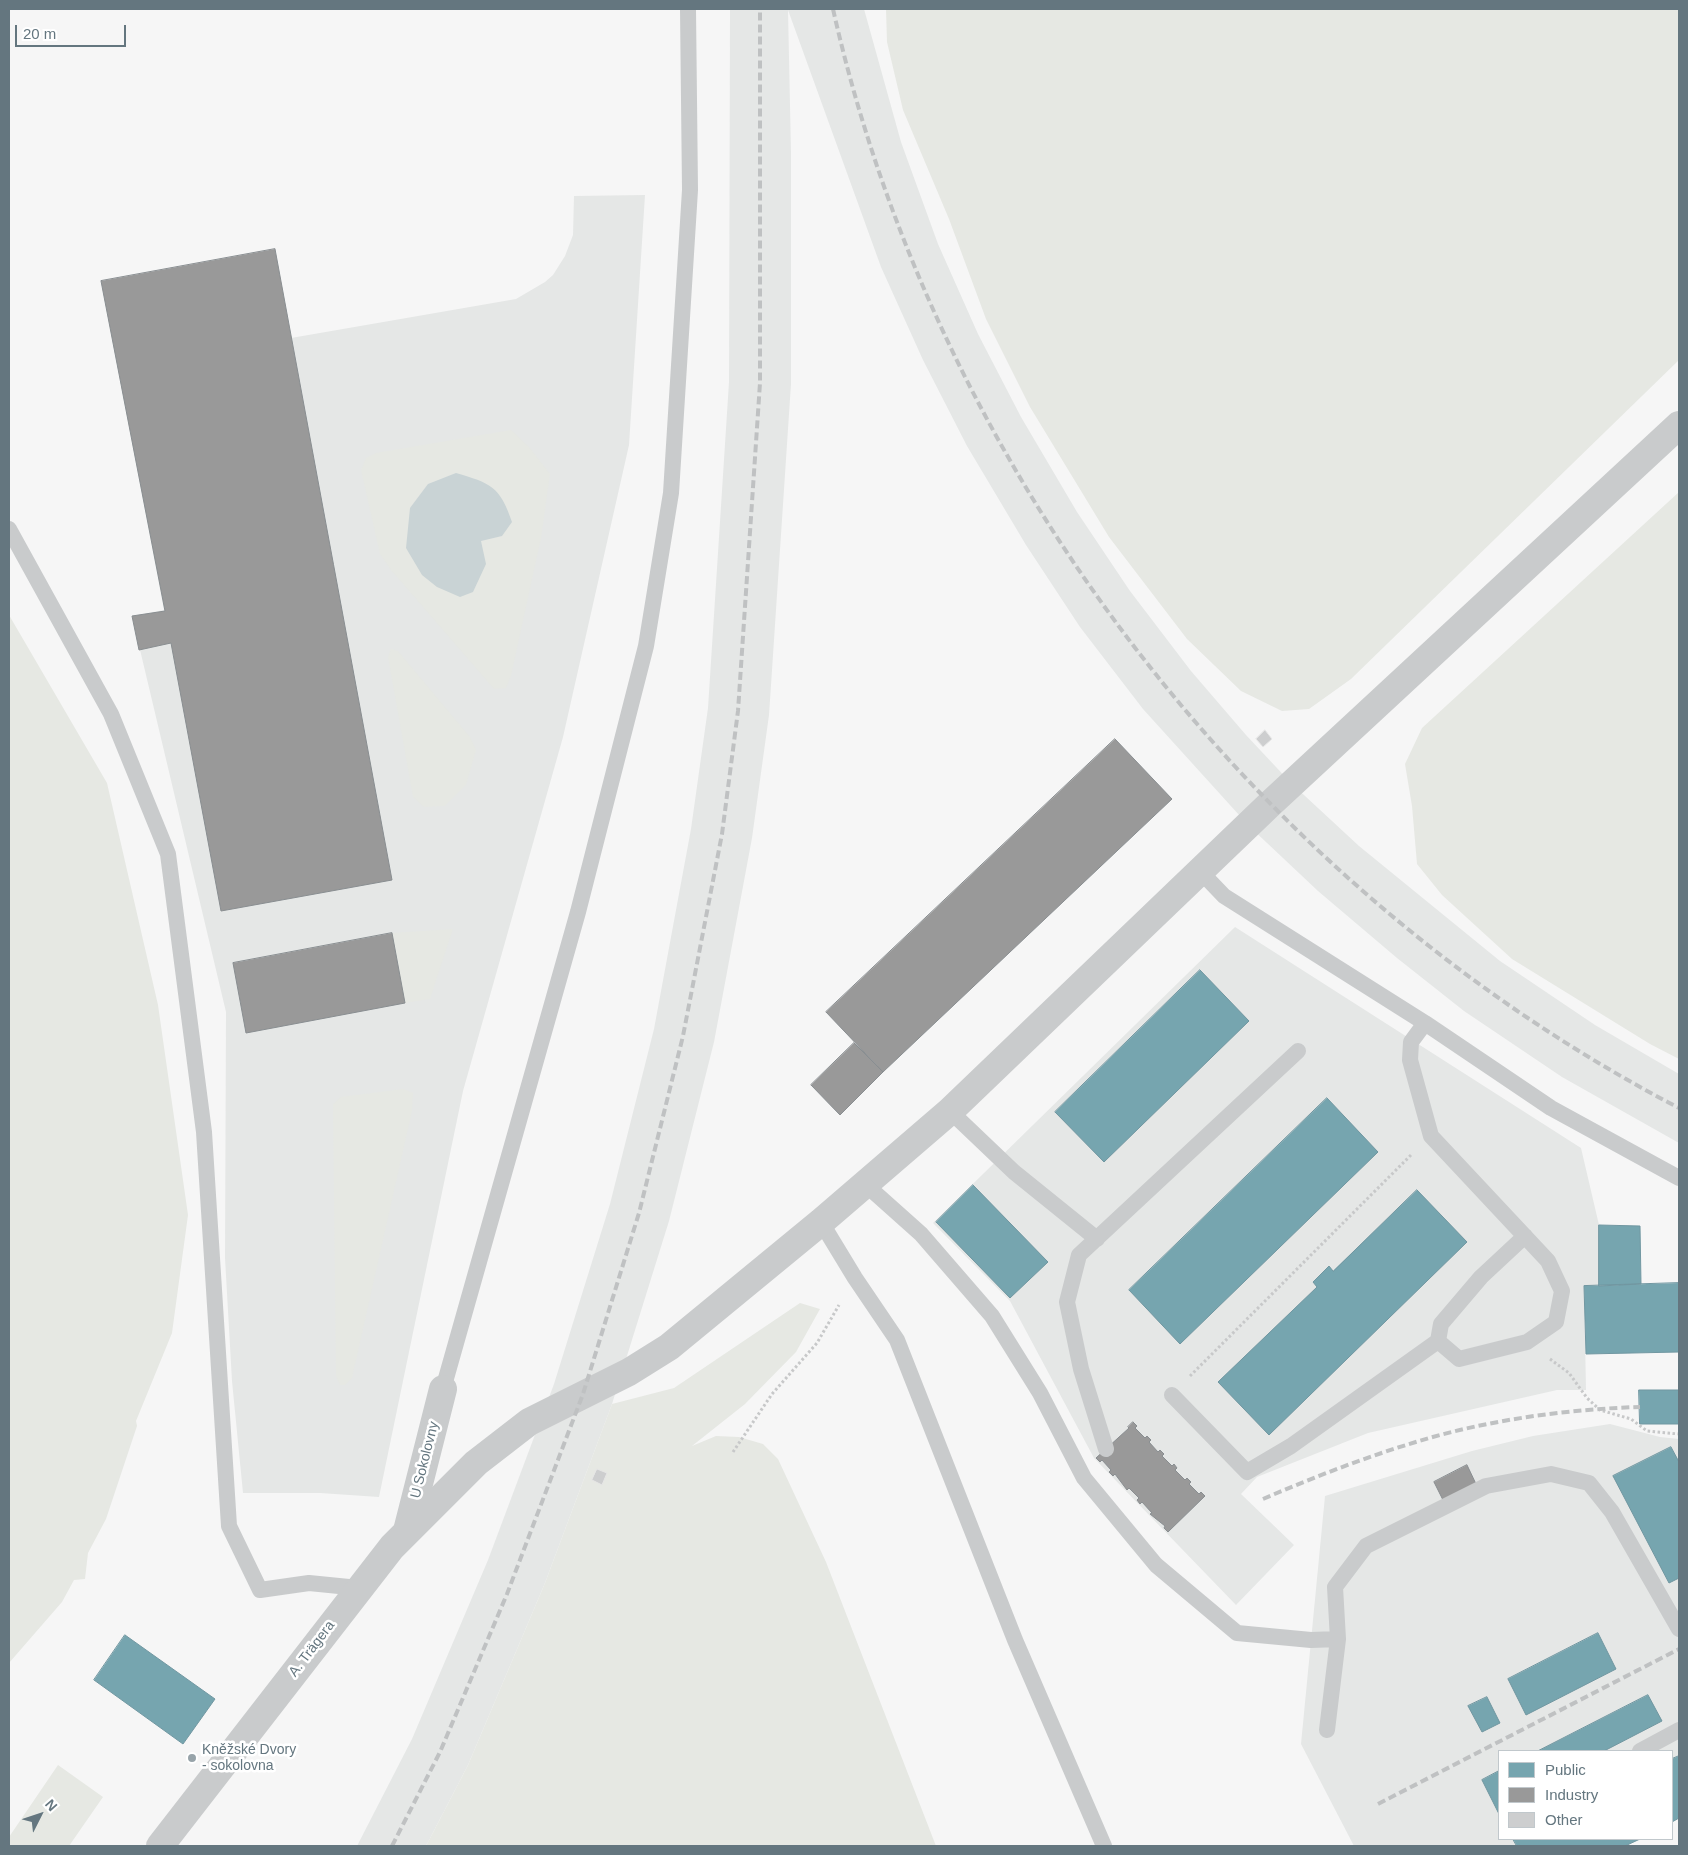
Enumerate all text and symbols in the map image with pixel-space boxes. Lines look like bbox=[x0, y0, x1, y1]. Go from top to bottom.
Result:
scale bar bbox=[18, 15, 129, 47]
text: 20 m bbox=[23, 25, 56, 42]
street label: U Sokolovny bbox=[407, 1420, 443, 1500]
street label: A. Trägera bbox=[286, 1618, 338, 1680]
place label: Kněžské Dvory - sokolovna bbox=[202, 1742, 296, 1774]
legend bbox=[1498, 1750, 1673, 1840]
marker: Kněžské Dvory - sokolovna bbox=[186, 1752, 198, 1764]
text: Public bbox=[1545, 1761, 1586, 1778]
text: Industry bbox=[1545, 1786, 1598, 1803]
north arrow bbox=[15, 1790, 65, 1840]
text: N bbox=[42, 1796, 61, 1814]
text: Other bbox=[1545, 1811, 1583, 1828]

